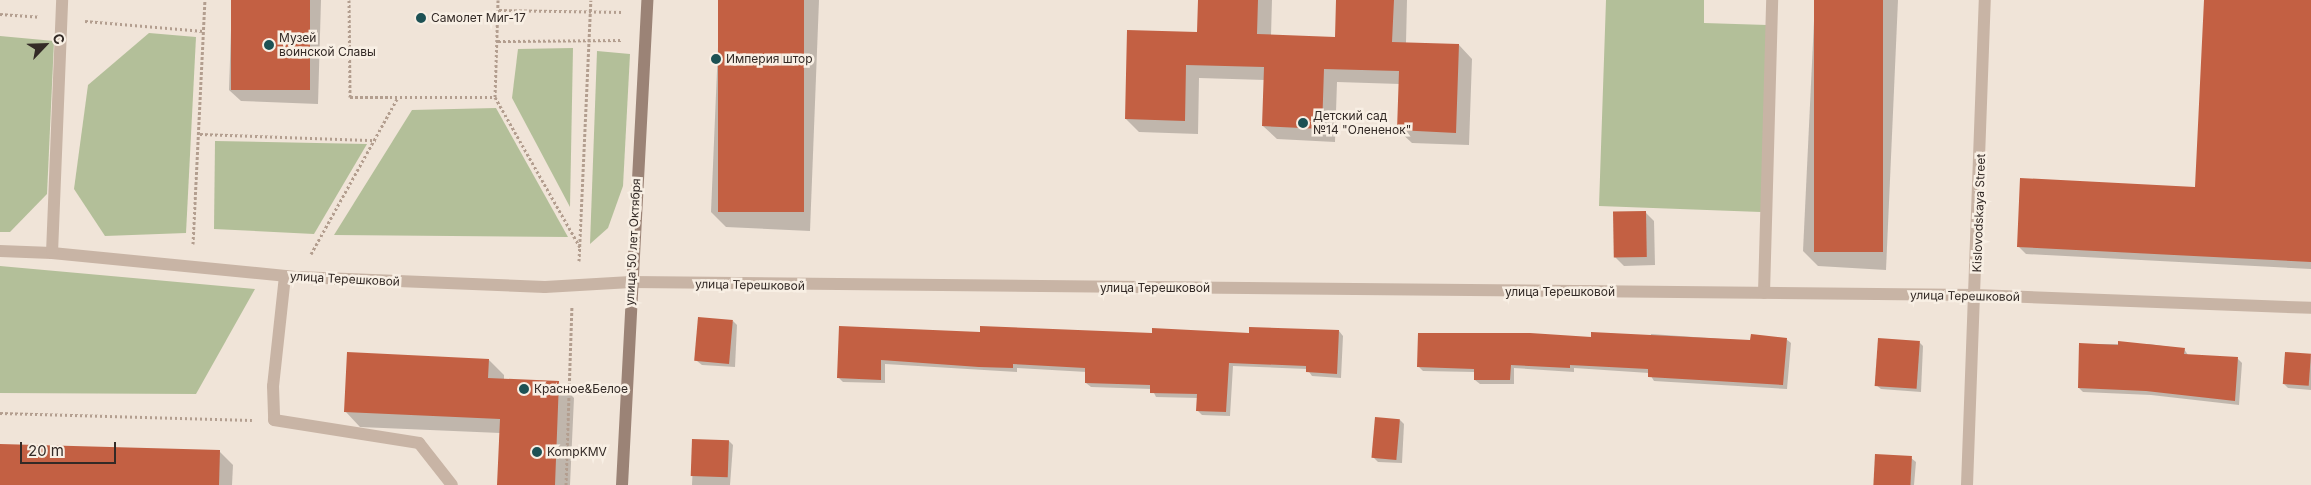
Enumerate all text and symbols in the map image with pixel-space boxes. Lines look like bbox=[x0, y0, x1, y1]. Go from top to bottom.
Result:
place label: Самолет Миг-17 bbox=[431, 11, 526, 25]
marker: Самолет Миг-17 bbox=[415, 12, 427, 24]
north arrow bbox=[20, 20, 70, 70]
text: С bbox=[49, 30, 69, 47]
place label: Музей воинской Славы bbox=[279, 31, 376, 59]
marker: Музей воинской Славы bbox=[263, 39, 275, 51]
place label: Империя штор bbox=[726, 52, 813, 66]
marker: Империя штор bbox=[710, 53, 722, 65]
place label: Детский сад №14 "Олененок" bbox=[1313, 109, 1411, 137]
marker: Детский сад №14 "Олененок" bbox=[1297, 117, 1309, 129]
street label: Kislovodskaya Street bbox=[1970, 154, 1988, 272]
street label: улица 50 лет Октября bbox=[622, 178, 644, 306]
street label: улица Терешковой bbox=[290, 269, 400, 289]
street label: улица Терешковой bbox=[695, 277, 805, 293]
street label: улица Терешковой bbox=[1100, 281, 1210, 295]
street label: улица Терешковой bbox=[1505, 285, 1615, 299]
street label: улица Терешковой bbox=[1910, 288, 2020, 304]
place label: Красное&Белое bbox=[534, 382, 628, 396]
marker: Красное&Белое bbox=[518, 383, 530, 395]
scale bar bbox=[22, 432, 119, 464]
text: 20 m bbox=[28, 441, 64, 460]
place label: KompKMV bbox=[547, 445, 607, 459]
marker: KompKMV bbox=[531, 446, 543, 458]

